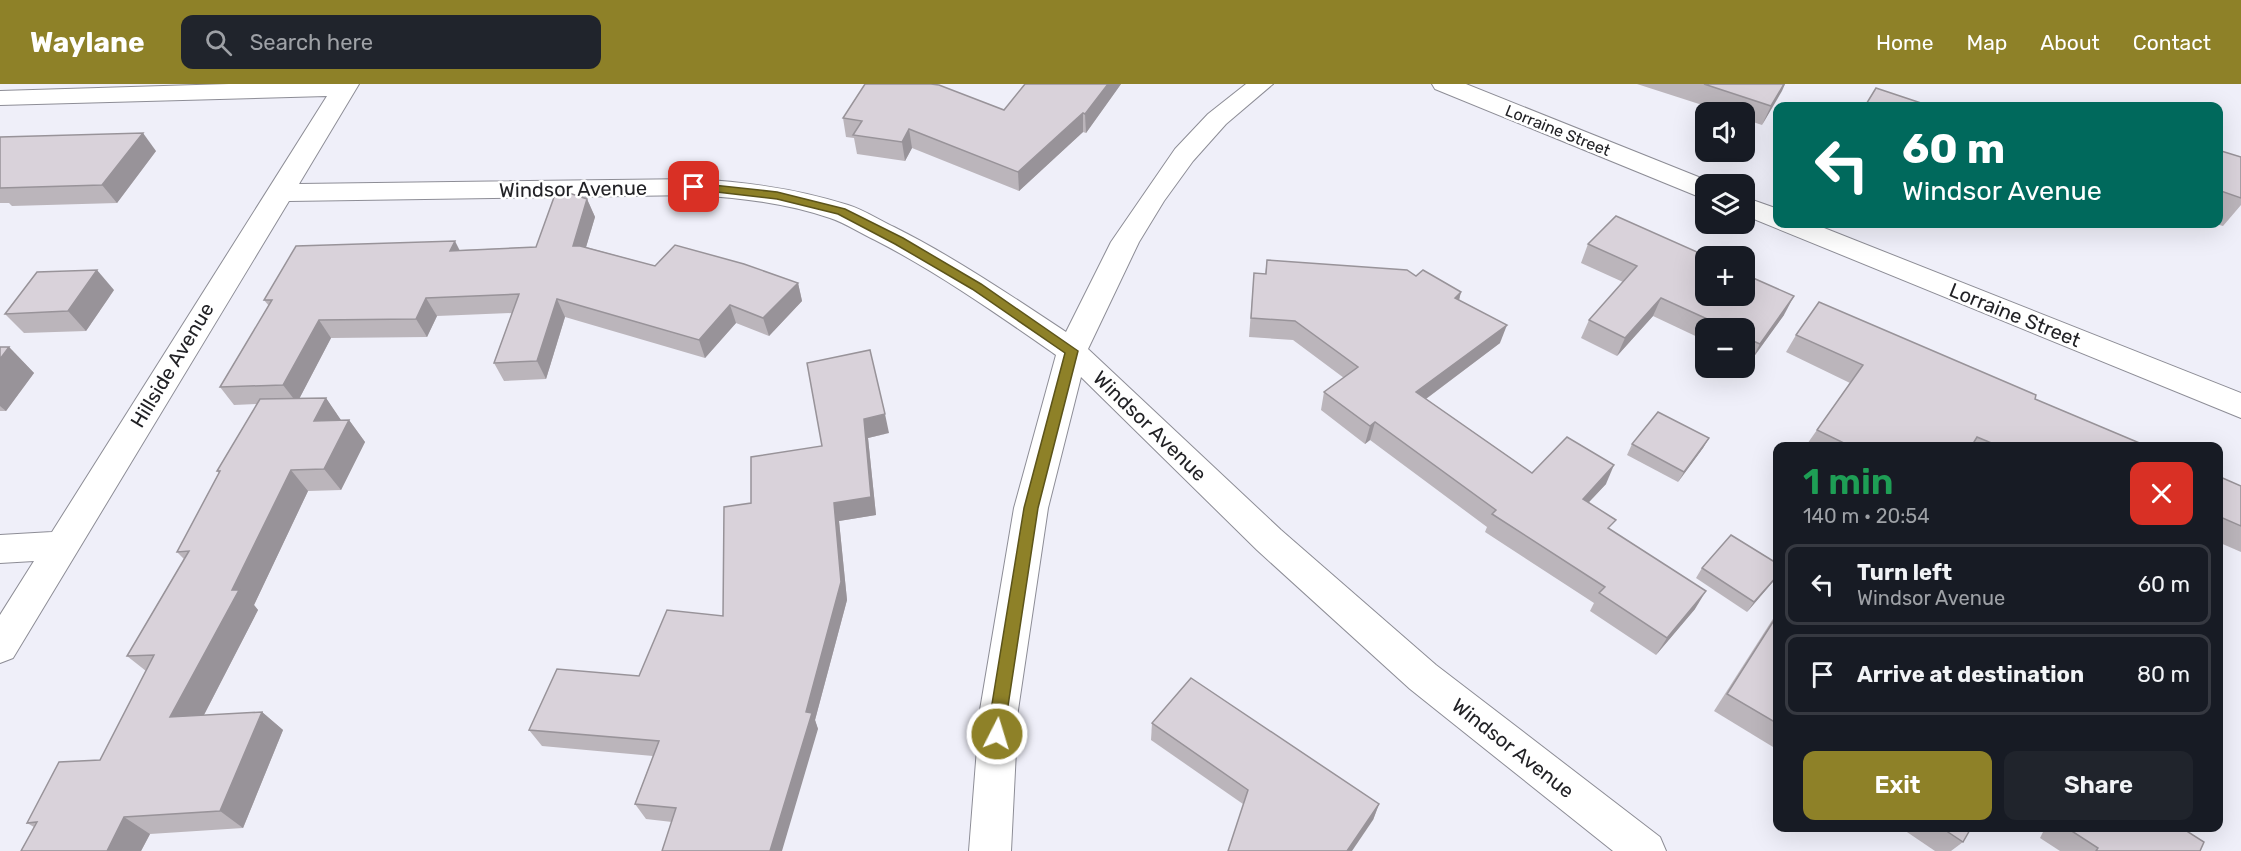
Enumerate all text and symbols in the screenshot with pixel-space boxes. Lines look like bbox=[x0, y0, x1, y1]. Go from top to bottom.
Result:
search box bbox=[181, 15, 601, 69]
text: Waylane bbox=[30, 26, 145, 59]
icon: search bbox=[202, 26, 235, 59]
text: Search here bbox=[250, 29, 373, 56]
text: Home bbox=[1876, 30, 1933, 55]
text: Map bbox=[1966, 30, 2007, 55]
text: About bbox=[2040, 30, 2100, 55]
text: Contact bbox=[2133, 30, 2211, 55]
street label: Lorraine Street bbox=[1503, 101, 1613, 160]
map controls bbox=[1695, 102, 1755, 378]
button: sound bbox=[1695, 102, 1755, 162]
text: 60 m bbox=[1902, 124, 2005, 174]
icon: left bbox=[1803, 126, 1881, 204]
pin bbox=[668, 161, 719, 212]
icon: arrive bbox=[677, 170, 710, 203]
button: layers bbox=[1695, 174, 1755, 234]
text: Windsor Avenue bbox=[1902, 175, 2102, 207]
street label: Windsor Avenue bbox=[499, 176, 647, 202]
button: + bbox=[1695, 246, 1755, 306]
street label: Lorraine Street bbox=[1946, 278, 2084, 352]
street label: Hillside Avenue bbox=[125, 298, 219, 432]
button: − bbox=[1695, 318, 1755, 378]
street label: Windsor Avenue bbox=[1088, 366, 1212, 486]
text: 1 min bbox=[1803, 460, 1894, 503]
button: close bbox=[2130, 462, 2193, 525]
text: 140 m · 20:54 bbox=[1803, 504, 1930, 528]
text: Turn left bbox=[1857, 559, 1952, 586]
icon: left bbox=[1806, 568, 1839, 601]
text: 60 m bbox=[2138, 571, 2190, 598]
text: Windsor Avenue bbox=[1857, 586, 2005, 610]
icon: arrive bbox=[1806, 658, 1839, 691]
text: Arrive at destination bbox=[1857, 661, 2084, 688]
text: 80 m bbox=[2137, 661, 2190, 688]
street label: Windsor Avenue bbox=[1447, 693, 1579, 803]
position arrow bbox=[965, 702, 1029, 766]
button: Exit bbox=[1803, 751, 1992, 820]
button: Share bbox=[2004, 751, 2193, 820]

